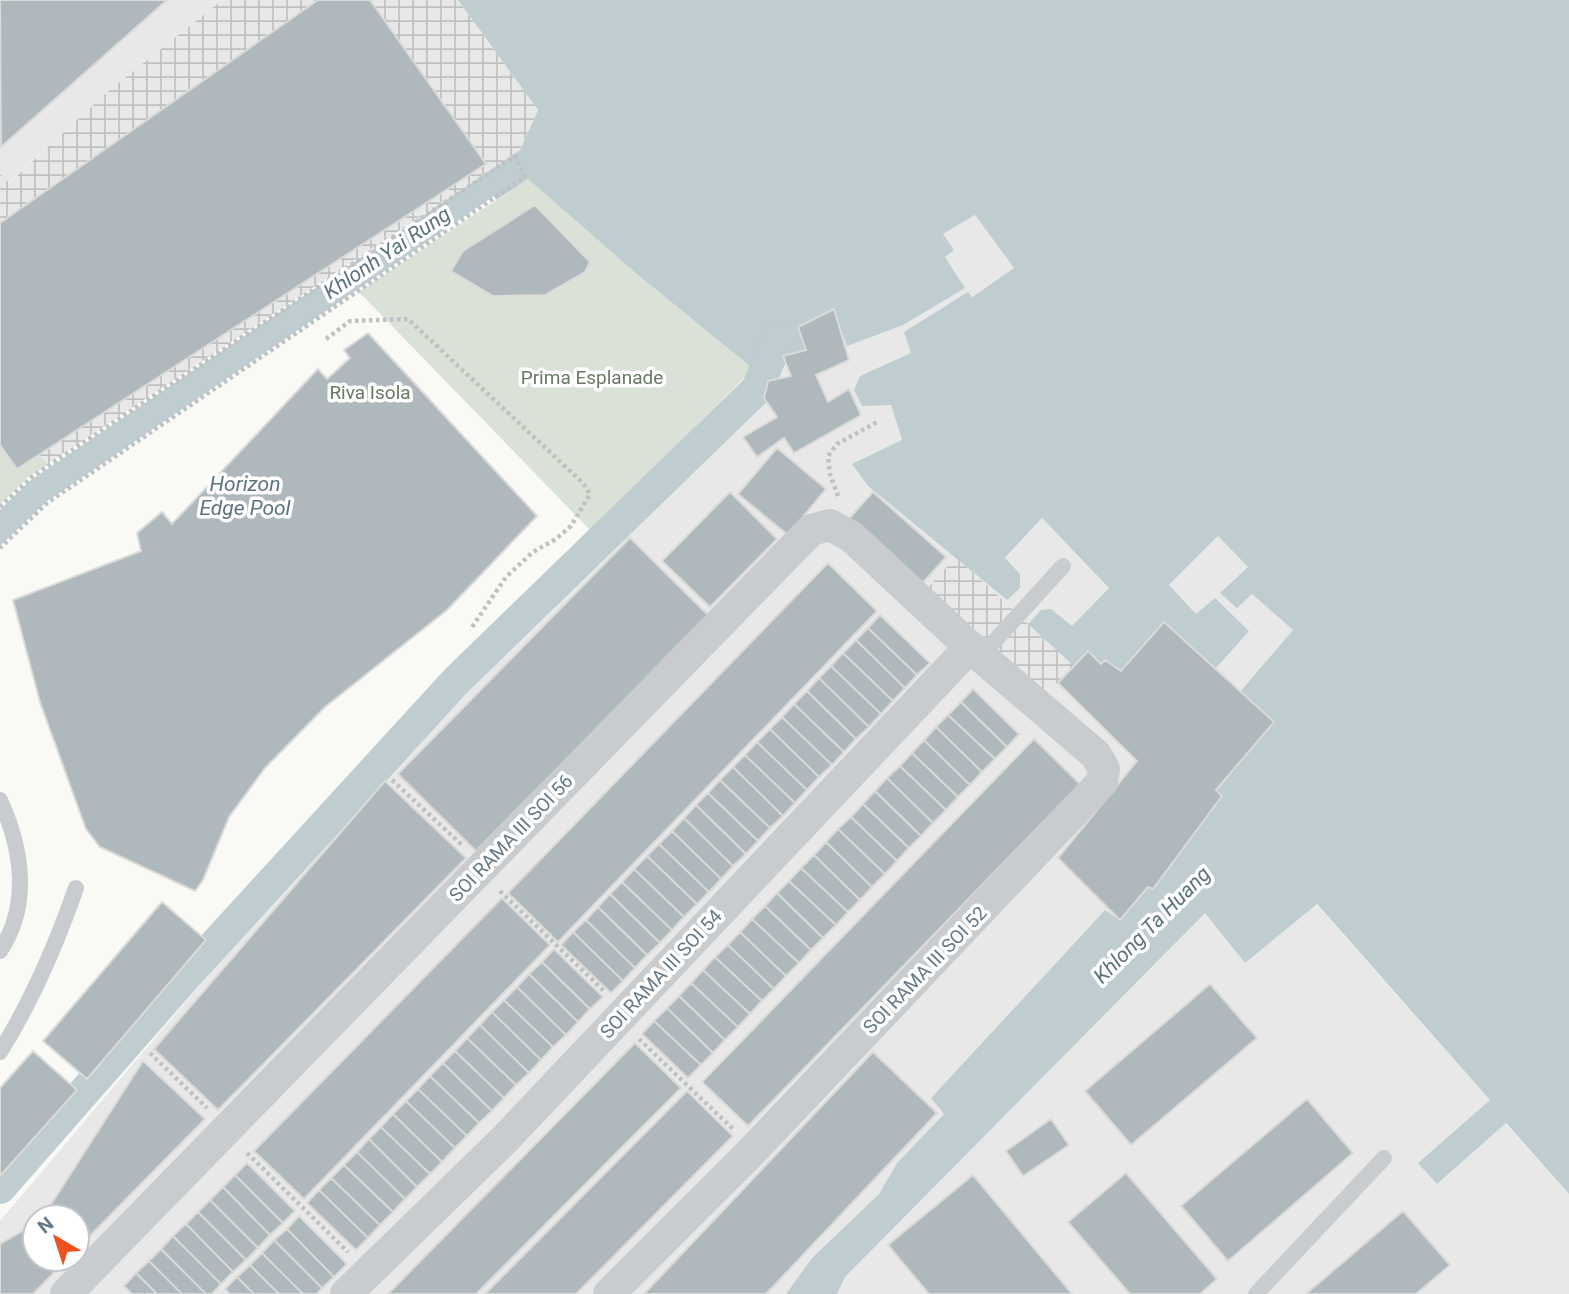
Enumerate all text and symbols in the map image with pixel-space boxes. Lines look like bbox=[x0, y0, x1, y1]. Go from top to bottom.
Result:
water label: Khlonh Yai Rung bbox=[319, 202, 455, 304]
park label: Prima Esplanade bbox=[521, 366, 663, 389]
park label: Riva Isola bbox=[329, 381, 411, 404]
water label: Horizon Edge Pool bbox=[199, 472, 292, 520]
street label: SOI RAMA III SOI 56 bbox=[444, 770, 578, 906]
water label: Khlong Ta Huang bbox=[1089, 862, 1215, 988]
street label: SOI RAMA III SOI 52 bbox=[858, 902, 992, 1038]
street label: SOI RAMA III SOI 54 bbox=[595, 904, 727, 1043]
north arrow bbox=[21, 1203, 91, 1273]
text: N bbox=[33, 1212, 58, 1238]

